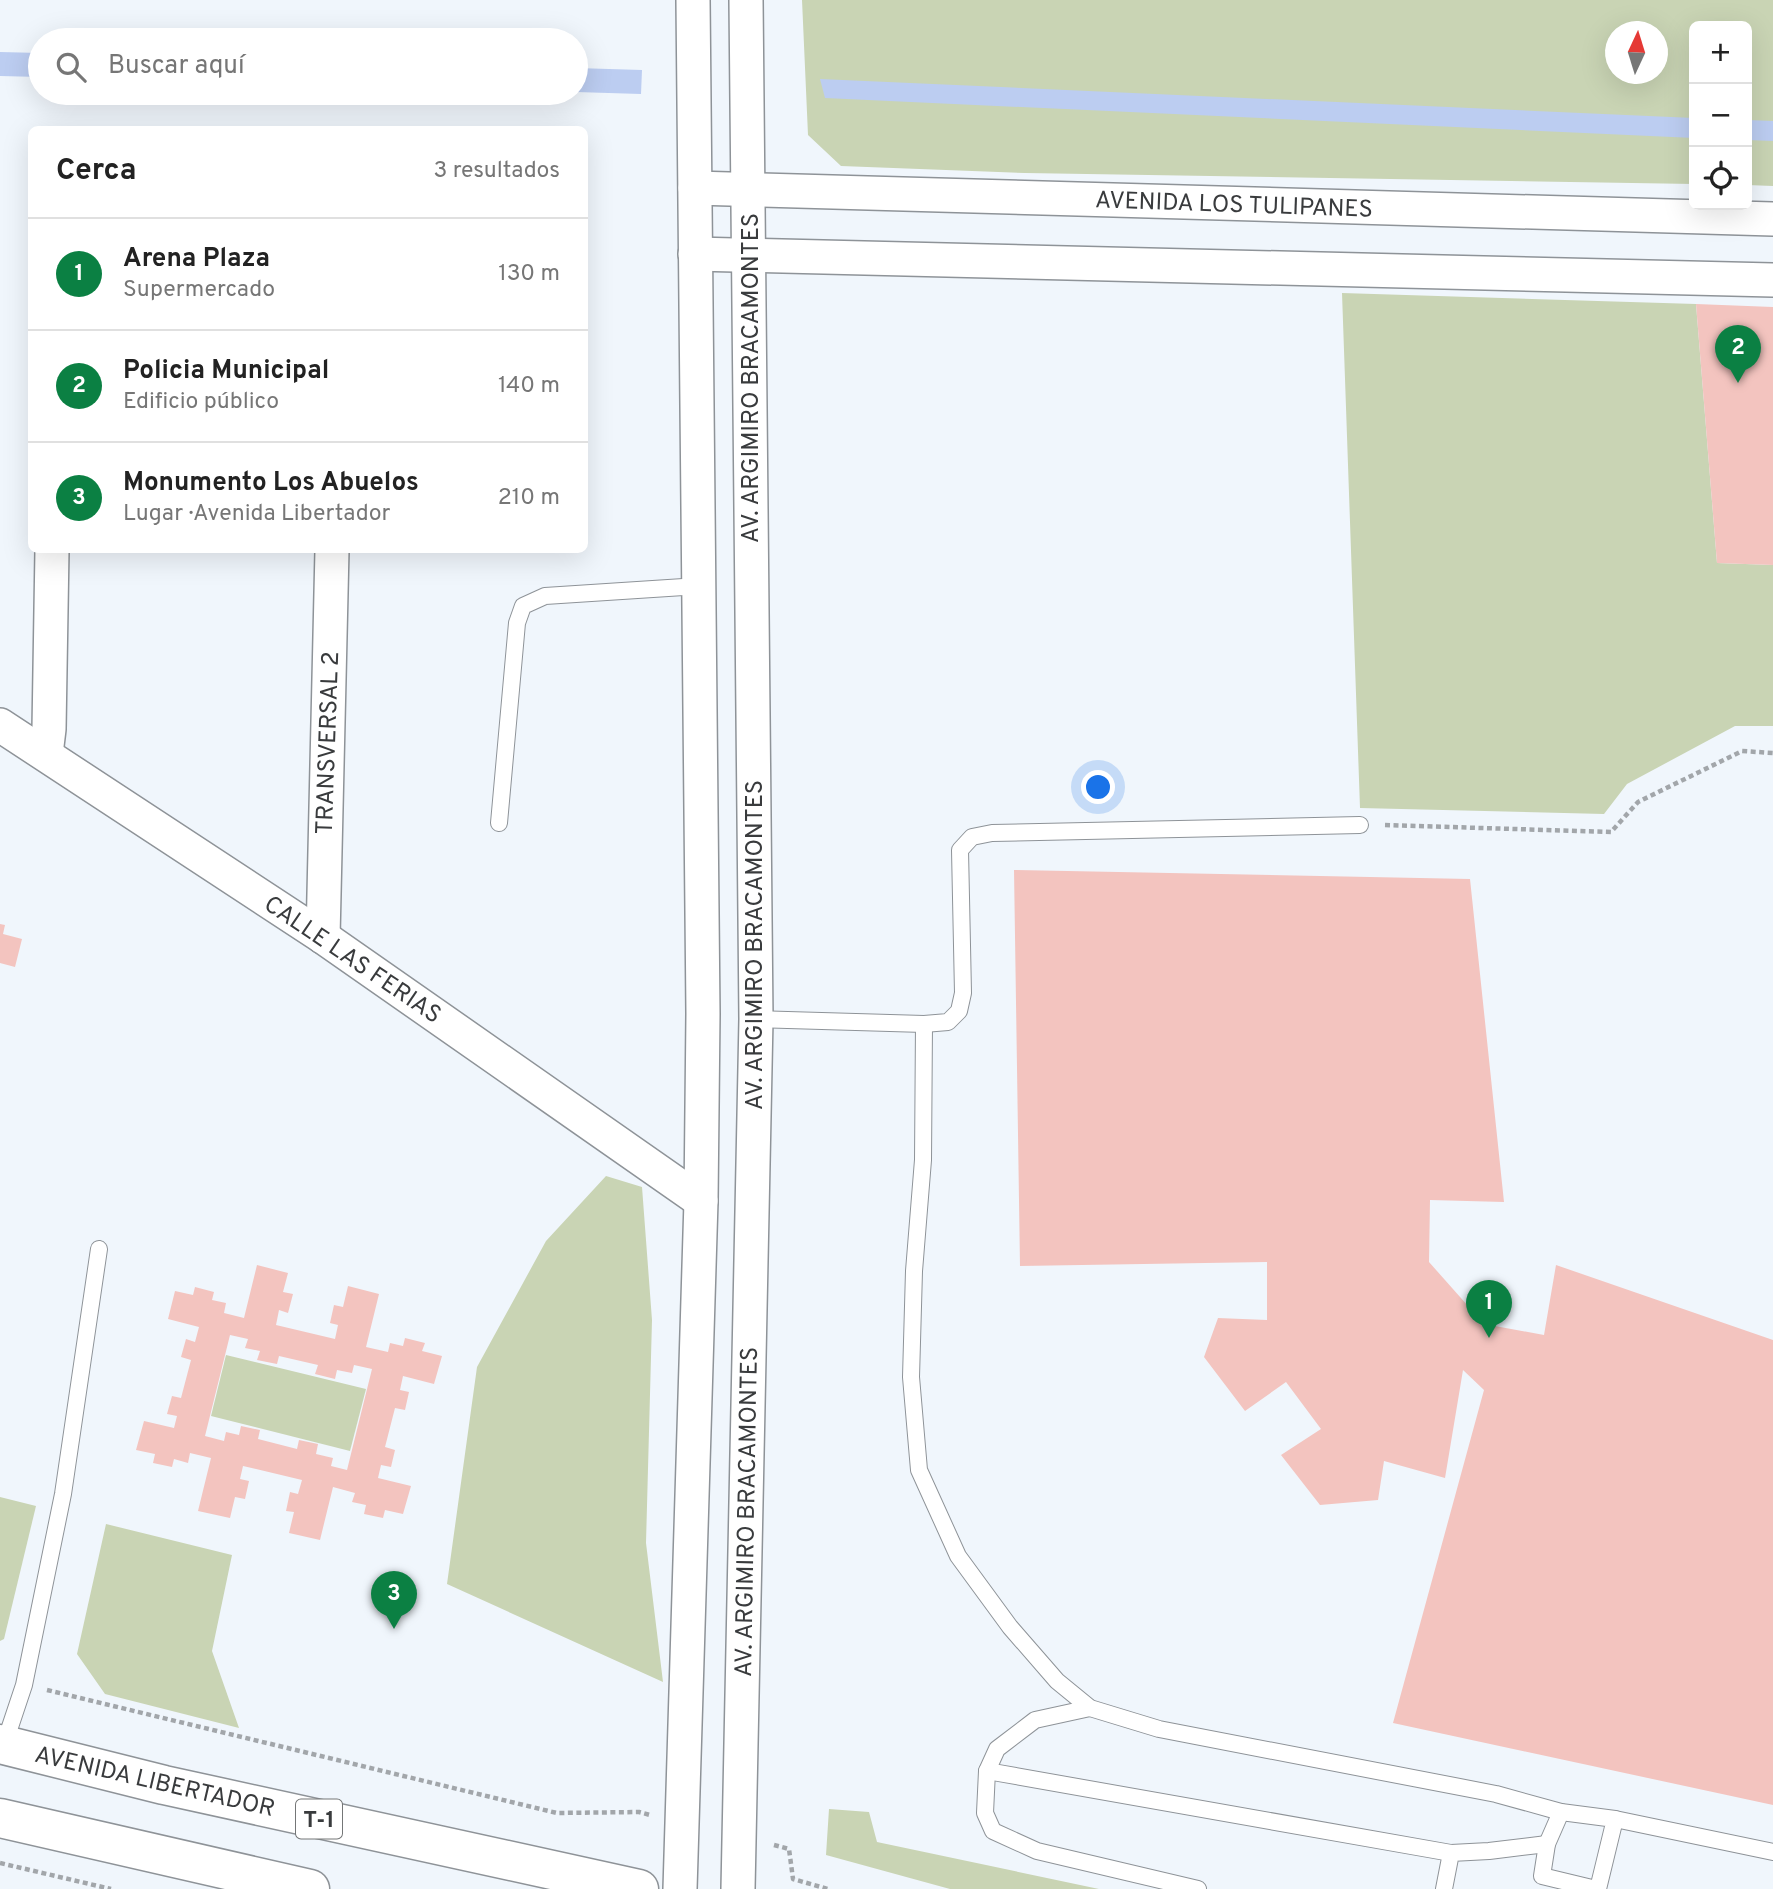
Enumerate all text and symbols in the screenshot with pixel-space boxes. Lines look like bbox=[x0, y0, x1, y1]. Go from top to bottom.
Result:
north arrow bbox=[1605, 21, 1668, 84]
map controls bbox=[1689, 21, 1752, 210]
button: + bbox=[1689, 21, 1752, 84]
search box bbox=[28, 28, 588, 105]
icon: search bbox=[52, 48, 90, 86]
text: Buscar aquí bbox=[108, 50, 245, 83]
button: − bbox=[1689, 84, 1752, 147]
button: locate bbox=[1689, 147, 1752, 210]
text: Cerca bbox=[56, 153, 136, 190]
text: 3 resultados bbox=[433, 157, 560, 186]
street label: AVENIDA LOS TULIPANES bbox=[1095, 186, 1373, 226]
street label: AV. ARGIMIRO BRACAMONTES bbox=[737, 213, 767, 543]
text: Arena Plaza bbox=[123, 243, 270, 276]
text: 1 bbox=[74, 260, 84, 289]
text: 130 m bbox=[498, 260, 560, 289]
text: Supermercado bbox=[123, 276, 275, 305]
pin: 2 bbox=[1715, 325, 1761, 383]
text: Policia Municipal bbox=[123, 355, 329, 388]
text: 2 bbox=[72, 372, 86, 401]
text: 140 m bbox=[498, 372, 560, 401]
text: Edificio público bbox=[123, 388, 279, 417]
text: Monumento Los Abuelos bbox=[123, 467, 419, 500]
text: 3 bbox=[72, 484, 86, 513]
text: 210 m bbox=[498, 484, 560, 513]
text: Lugar · Avenida Libertador bbox=[123, 500, 390, 529]
street label: TRANSVERSAL 2 bbox=[311, 651, 347, 835]
your location bbox=[1081, 770, 1115, 804]
street label: AV. ARGIMIRO BRACAMONTES bbox=[741, 780, 771, 1110]
street label: CALLE LAS FERIAS bbox=[257, 890, 446, 1031]
pin: 1 bbox=[1466, 1280, 1512, 1338]
street label: AV. ARGIMIRO BRACAMONTES bbox=[730, 1347, 766, 1677]
pin: 3 bbox=[371, 1571, 417, 1629]
street label: AVENIDA LIBERTADOR bbox=[32, 1741, 278, 1825]
road number: T-1 bbox=[296, 1800, 342, 1838]

